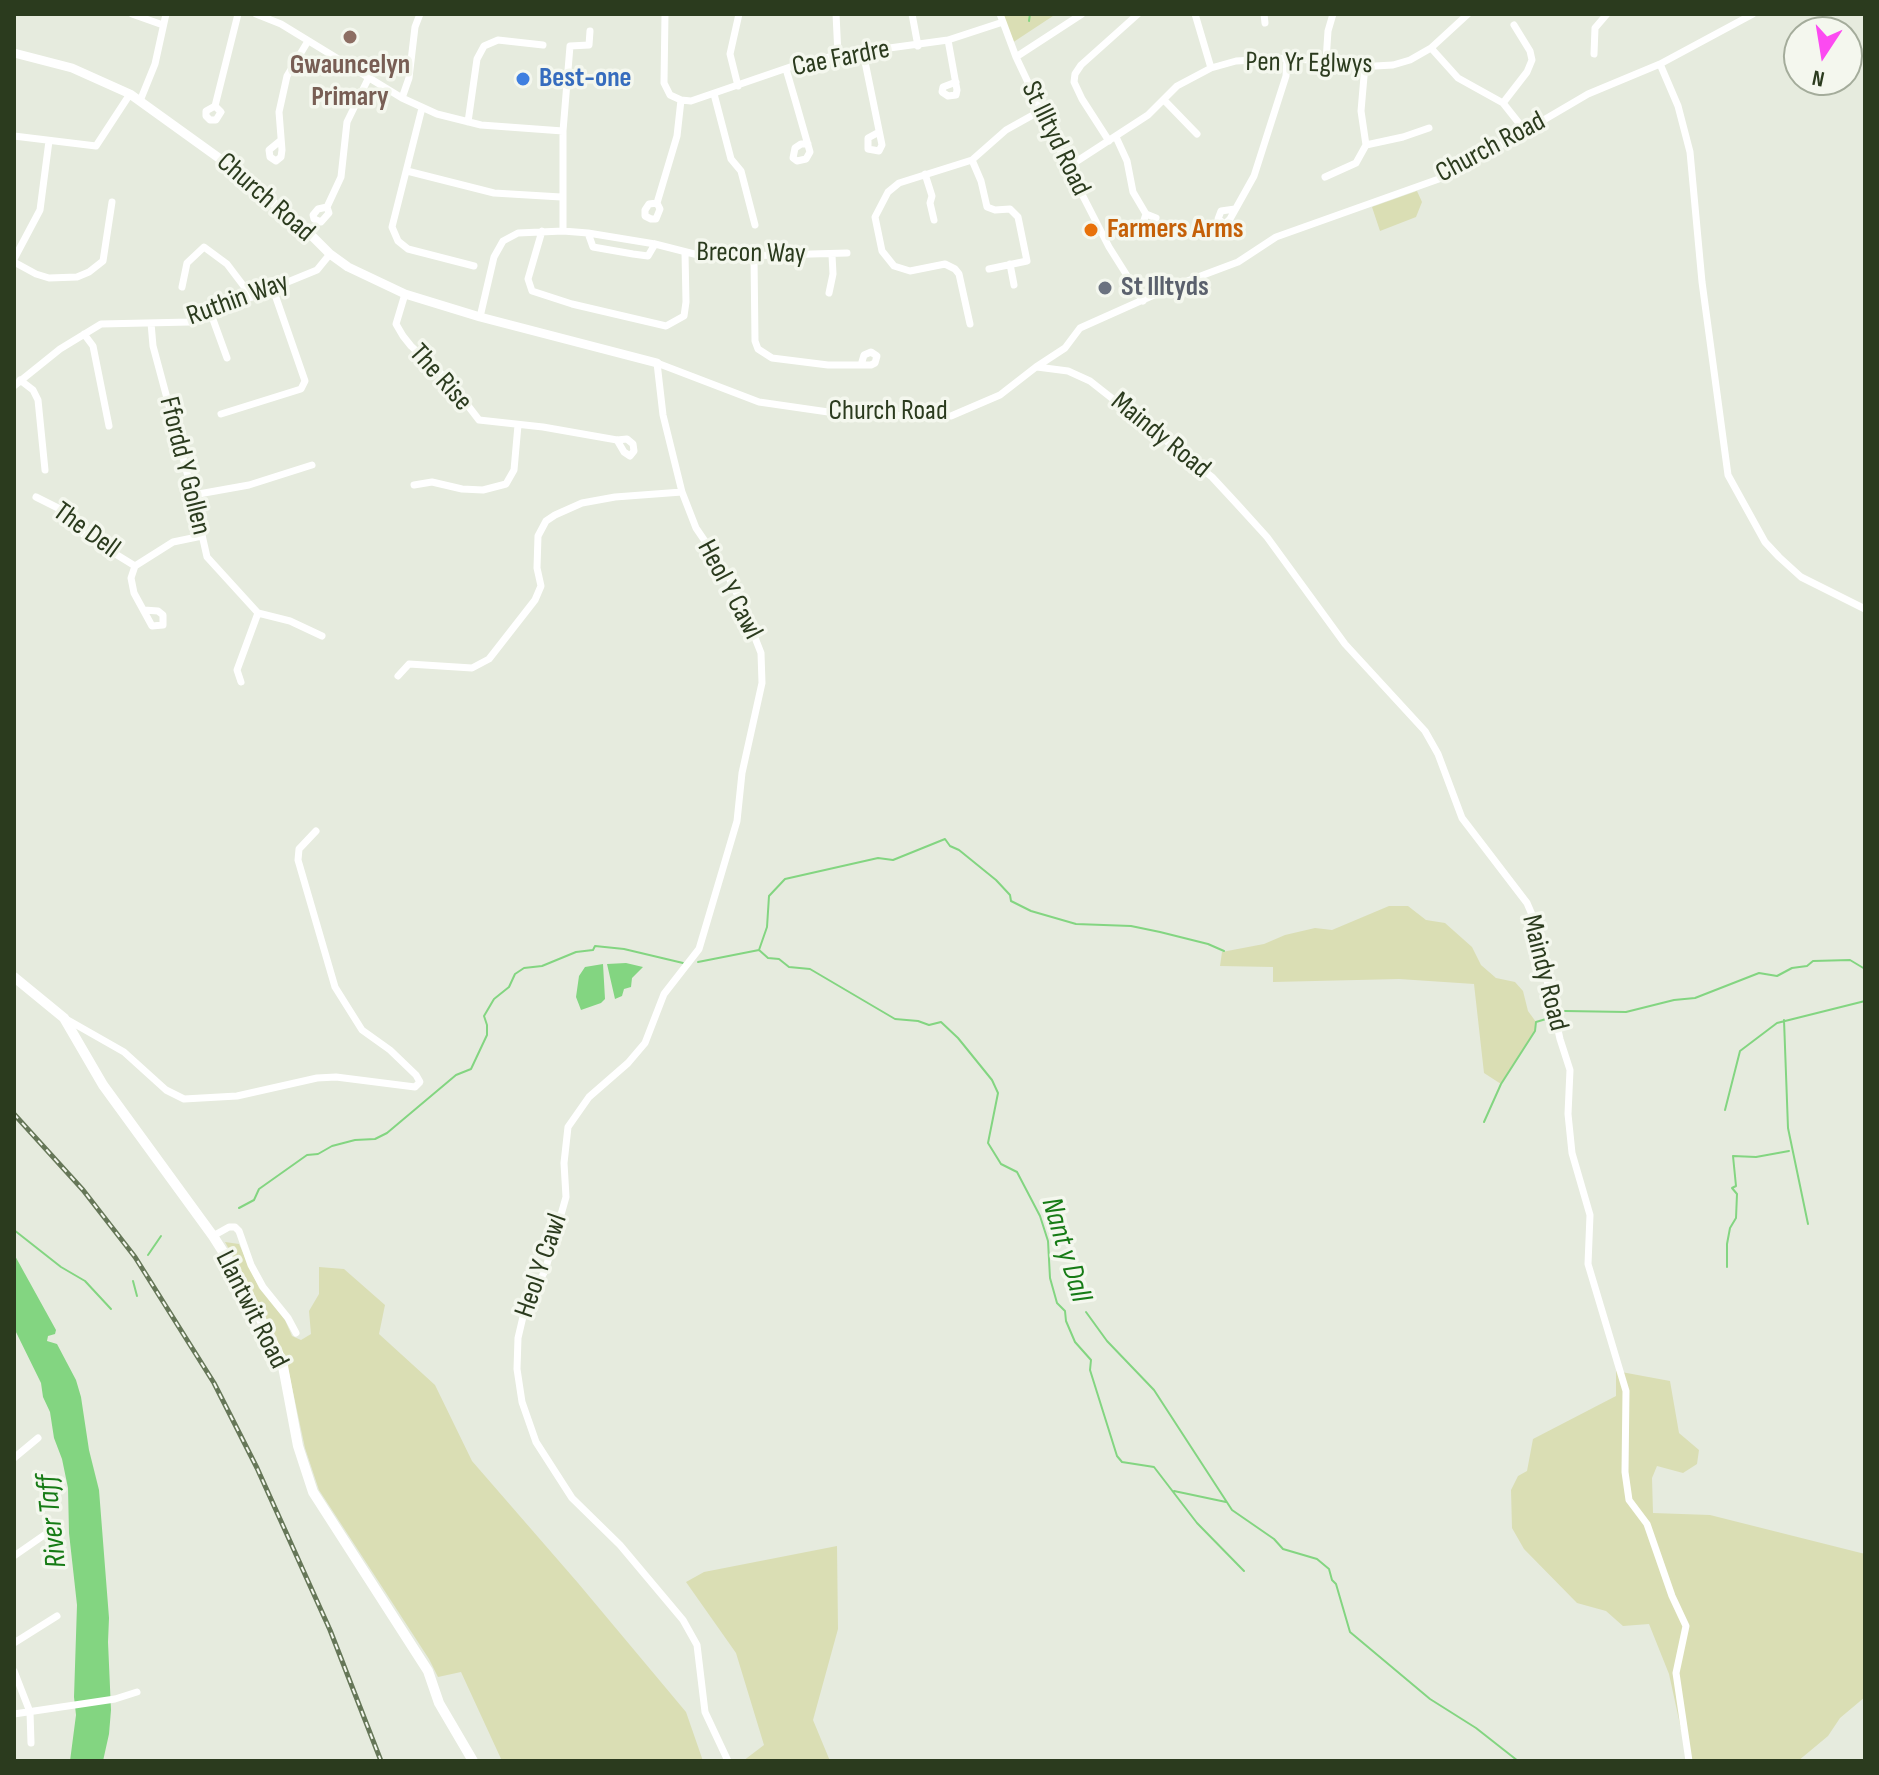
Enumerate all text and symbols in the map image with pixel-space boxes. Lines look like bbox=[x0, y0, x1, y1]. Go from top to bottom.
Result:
north arrow bbox=[1783, 16, 1863, 96]
marker: Gwauncelyn Primary bbox=[341, 28, 359, 46]
street label: Cae Fardre bbox=[789, 33, 893, 85]
street label: Pen Yr Eglwys bbox=[1245, 46, 1373, 82]
place label: Gwauncelyn Primary bbox=[290, 49, 410, 115]
place label: Best-one bbox=[539, 62, 632, 96]
text: N bbox=[1810, 64, 1827, 92]
marker: Best-one bbox=[514, 70, 532, 88]
street label: St Illtyd Road bbox=[1013, 76, 1097, 202]
street label: Church Road bbox=[1431, 105, 1551, 191]
street label: Church Road bbox=[209, 146, 321, 250]
place label: Farmers Arms bbox=[1107, 213, 1244, 247]
marker: Farmers Arms bbox=[1082, 221, 1100, 239]
street label: Brecon Way bbox=[696, 236, 806, 272]
street label: Ruthin Way bbox=[183, 266, 293, 334]
place label: St Illtyds bbox=[1121, 271, 1209, 305]
marker: St Illtyds bbox=[1096, 279, 1114, 297]
street label: The Rise bbox=[401, 338, 479, 418]
street label: Maindy Road bbox=[1104, 386, 1216, 486]
street label: Ffordd Y Gollen bbox=[151, 394, 217, 538]
street label: Church Road bbox=[828, 395, 948, 429]
street label: The Dell bbox=[46, 496, 126, 566]
street label: Heol Y Cawl bbox=[689, 535, 769, 645]
street label: Maindy Road bbox=[1513, 912, 1575, 1034]
water label: Nant y Dall bbox=[1032, 1193, 1098, 1307]
street label: Heol Y Cawl bbox=[509, 1210, 575, 1322]
street label: Llantwit Road bbox=[207, 1246, 295, 1374]
water label: River Taff bbox=[30, 1472, 76, 1570]

